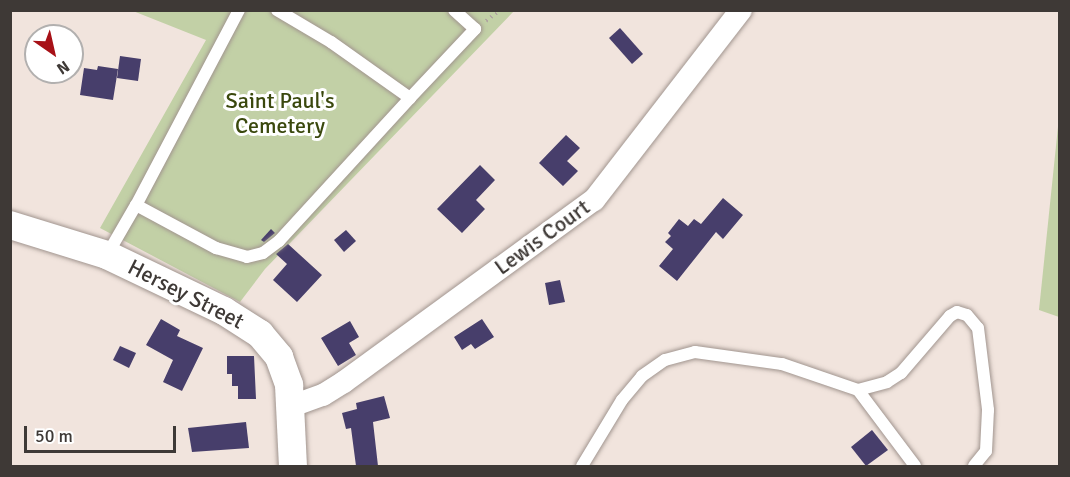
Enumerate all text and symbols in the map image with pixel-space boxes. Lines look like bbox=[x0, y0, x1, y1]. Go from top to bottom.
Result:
north arrow bbox=[24, 24, 84, 84]
text: N bbox=[53, 56, 73, 79]
park label: Saint Paul's Cemetery bbox=[225, 87, 335, 138]
street label: Lewis Court bbox=[489, 194, 595, 280]
street label: Hersey Street bbox=[124, 253, 248, 335]
scale bar bbox=[27, 414, 178, 452]
text: 50 m bbox=[35, 425, 73, 447]

